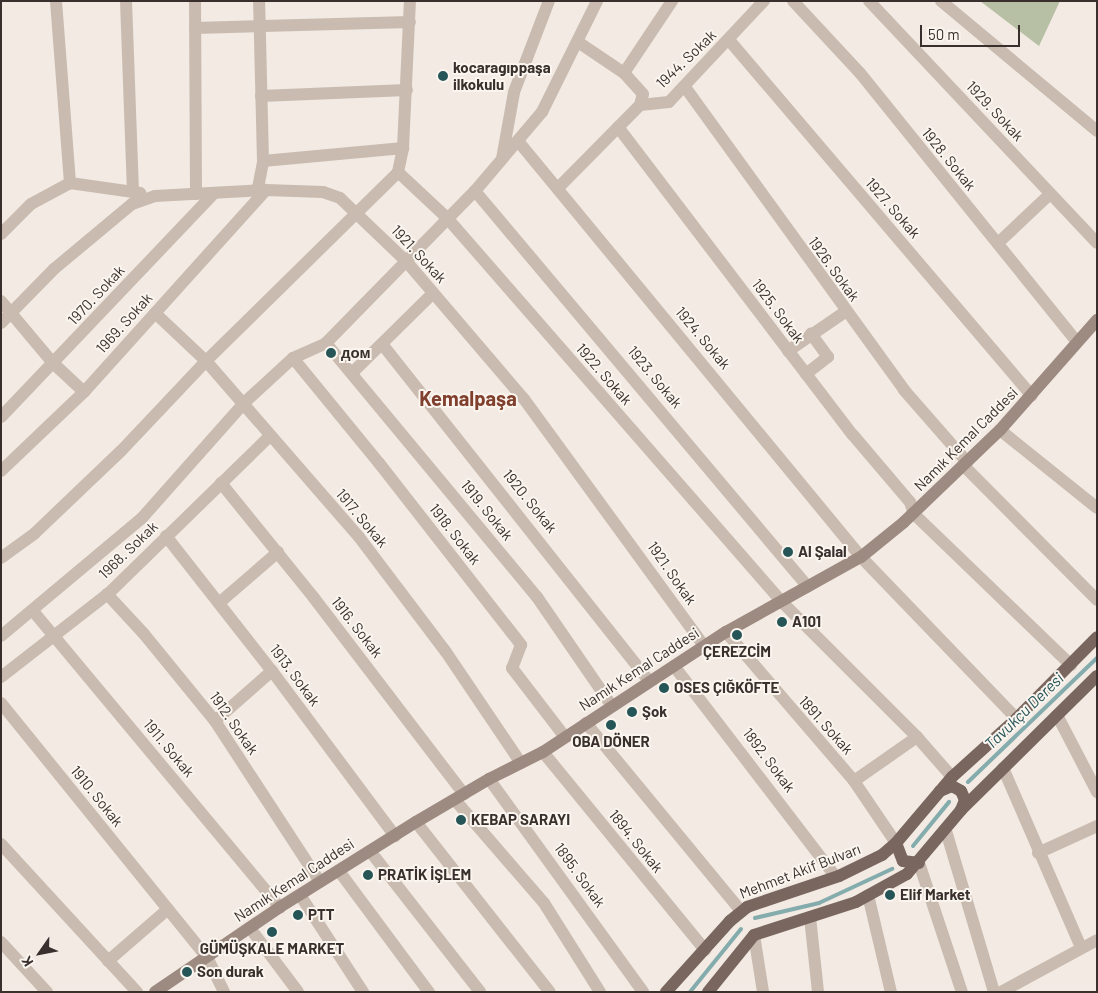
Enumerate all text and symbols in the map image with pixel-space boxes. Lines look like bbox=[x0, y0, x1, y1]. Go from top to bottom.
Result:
scale bar bbox=[923, 15, 1023, 47]
text: 50 m bbox=[928, 25, 960, 43]
street label: 1944. Sokak bbox=[652, 26, 720, 92]
place label: kocaragıppaşa ilkokulu bbox=[453, 58, 551, 93]
marker: kocaragıppaşa ilkokulu bbox=[437, 70, 449, 82]
street label: 1929. Sokak bbox=[963, 77, 1027, 145]
street label: 1928. Sokak bbox=[918, 124, 980, 194]
street label: 1927. Sokak bbox=[862, 174, 924, 242]
street label: 1921. Sokak bbox=[388, 221, 450, 287]
street label: 1926. Sokak bbox=[805, 233, 863, 305]
street label: 1970. Sokak bbox=[64, 261, 128, 329]
street label: 1925. Sokak bbox=[748, 275, 808, 347]
street label: 1969. Sokak bbox=[92, 289, 156, 357]
street label: 1924. Sokak bbox=[672, 303, 734, 373]
street label: 1922. Sokak bbox=[572, 339, 636, 409]
street label: 1923. Sokak bbox=[624, 342, 686, 412]
place label: дом bbox=[341, 344, 371, 362]
marker: дом bbox=[325, 347, 337, 359]
street label: Namık Kemal Caddesi bbox=[910, 383, 1022, 495]
district label: Kemalpaşa bbox=[419, 386, 517, 410]
street label: 1920. Sokak bbox=[499, 466, 561, 536]
street label: 1919. Sokak bbox=[457, 476, 517, 544]
street label: 1917. Sokak bbox=[332, 485, 392, 551]
street label: 1918. Sokak bbox=[426, 500, 484, 568]
street label: 1968. Sokak bbox=[95, 517, 161, 583]
street label: 1921. Sokak bbox=[644, 538, 700, 608]
place label: Al Şalal bbox=[798, 543, 847, 561]
marker: Al Şalal bbox=[782, 546, 794, 558]
street label: 1916. Sokak bbox=[328, 593, 386, 661]
place label: A101 bbox=[792, 613, 821, 631]
marker: A101 bbox=[776, 616, 788, 628]
street label: Namık Kemal Caddesi bbox=[576, 624, 702, 714]
marker: ÇEREZCİM bbox=[731, 629, 743, 641]
street label: 1913. Sokak bbox=[266, 641, 324, 709]
place label: ÇEREZCİM bbox=[703, 643, 771, 661]
water label: Tavukçu Deresi bbox=[981, 669, 1067, 753]
place label: OSES ÇIĞKÖFTE bbox=[674, 679, 779, 697]
marker: OSES ÇIĞKÖFTE bbox=[658, 682, 670, 694]
street label: 1912. Sokak bbox=[206, 688, 262, 758]
street label: 1891. Sokak bbox=[795, 692, 857, 758]
place label: Şok bbox=[642, 703, 667, 721]
marker: Şok bbox=[626, 706, 638, 718]
street label: 1911. Sokak bbox=[140, 715, 198, 781]
marker: OBA DÖNER bbox=[605, 719, 617, 731]
street label: 1892. Sokak bbox=[739, 724, 799, 796]
place label: OBA DÖNER bbox=[572, 733, 650, 751]
street label: 1910. Sokak bbox=[67, 762, 127, 830]
street label: 1894. Sokak bbox=[605, 806, 667, 876]
place label: KEBAP SARAYI bbox=[471, 811, 570, 829]
marker: KEBAP SARAYI bbox=[455, 814, 467, 826]
street label: Namık Kemal Caddesi bbox=[231, 835, 357, 925]
street label: 1895. Sokak bbox=[551, 839, 609, 911]
street label: Mehmet Akif Bulvarı bbox=[737, 840, 863, 902]
place label: PRATİK İŞLEM bbox=[378, 866, 471, 884]
marker: PRATİK İŞLEM bbox=[362, 869, 374, 881]
place label: Elif Market bbox=[900, 886, 970, 904]
marker: Elif Market bbox=[884, 889, 896, 901]
place label: PTT bbox=[308, 906, 335, 924]
marker: PTT bbox=[292, 909, 304, 921]
marker: GÜMÜŞKALE MARKET bbox=[266, 926, 278, 938]
north arrow bbox=[15, 928, 65, 978]
place label: GÜMÜŞKALE MARKET bbox=[200, 940, 344, 958]
text: K bbox=[17, 953, 37, 970]
place label: Son durak bbox=[197, 963, 264, 981]
marker: Son durak bbox=[181, 966, 193, 978]

